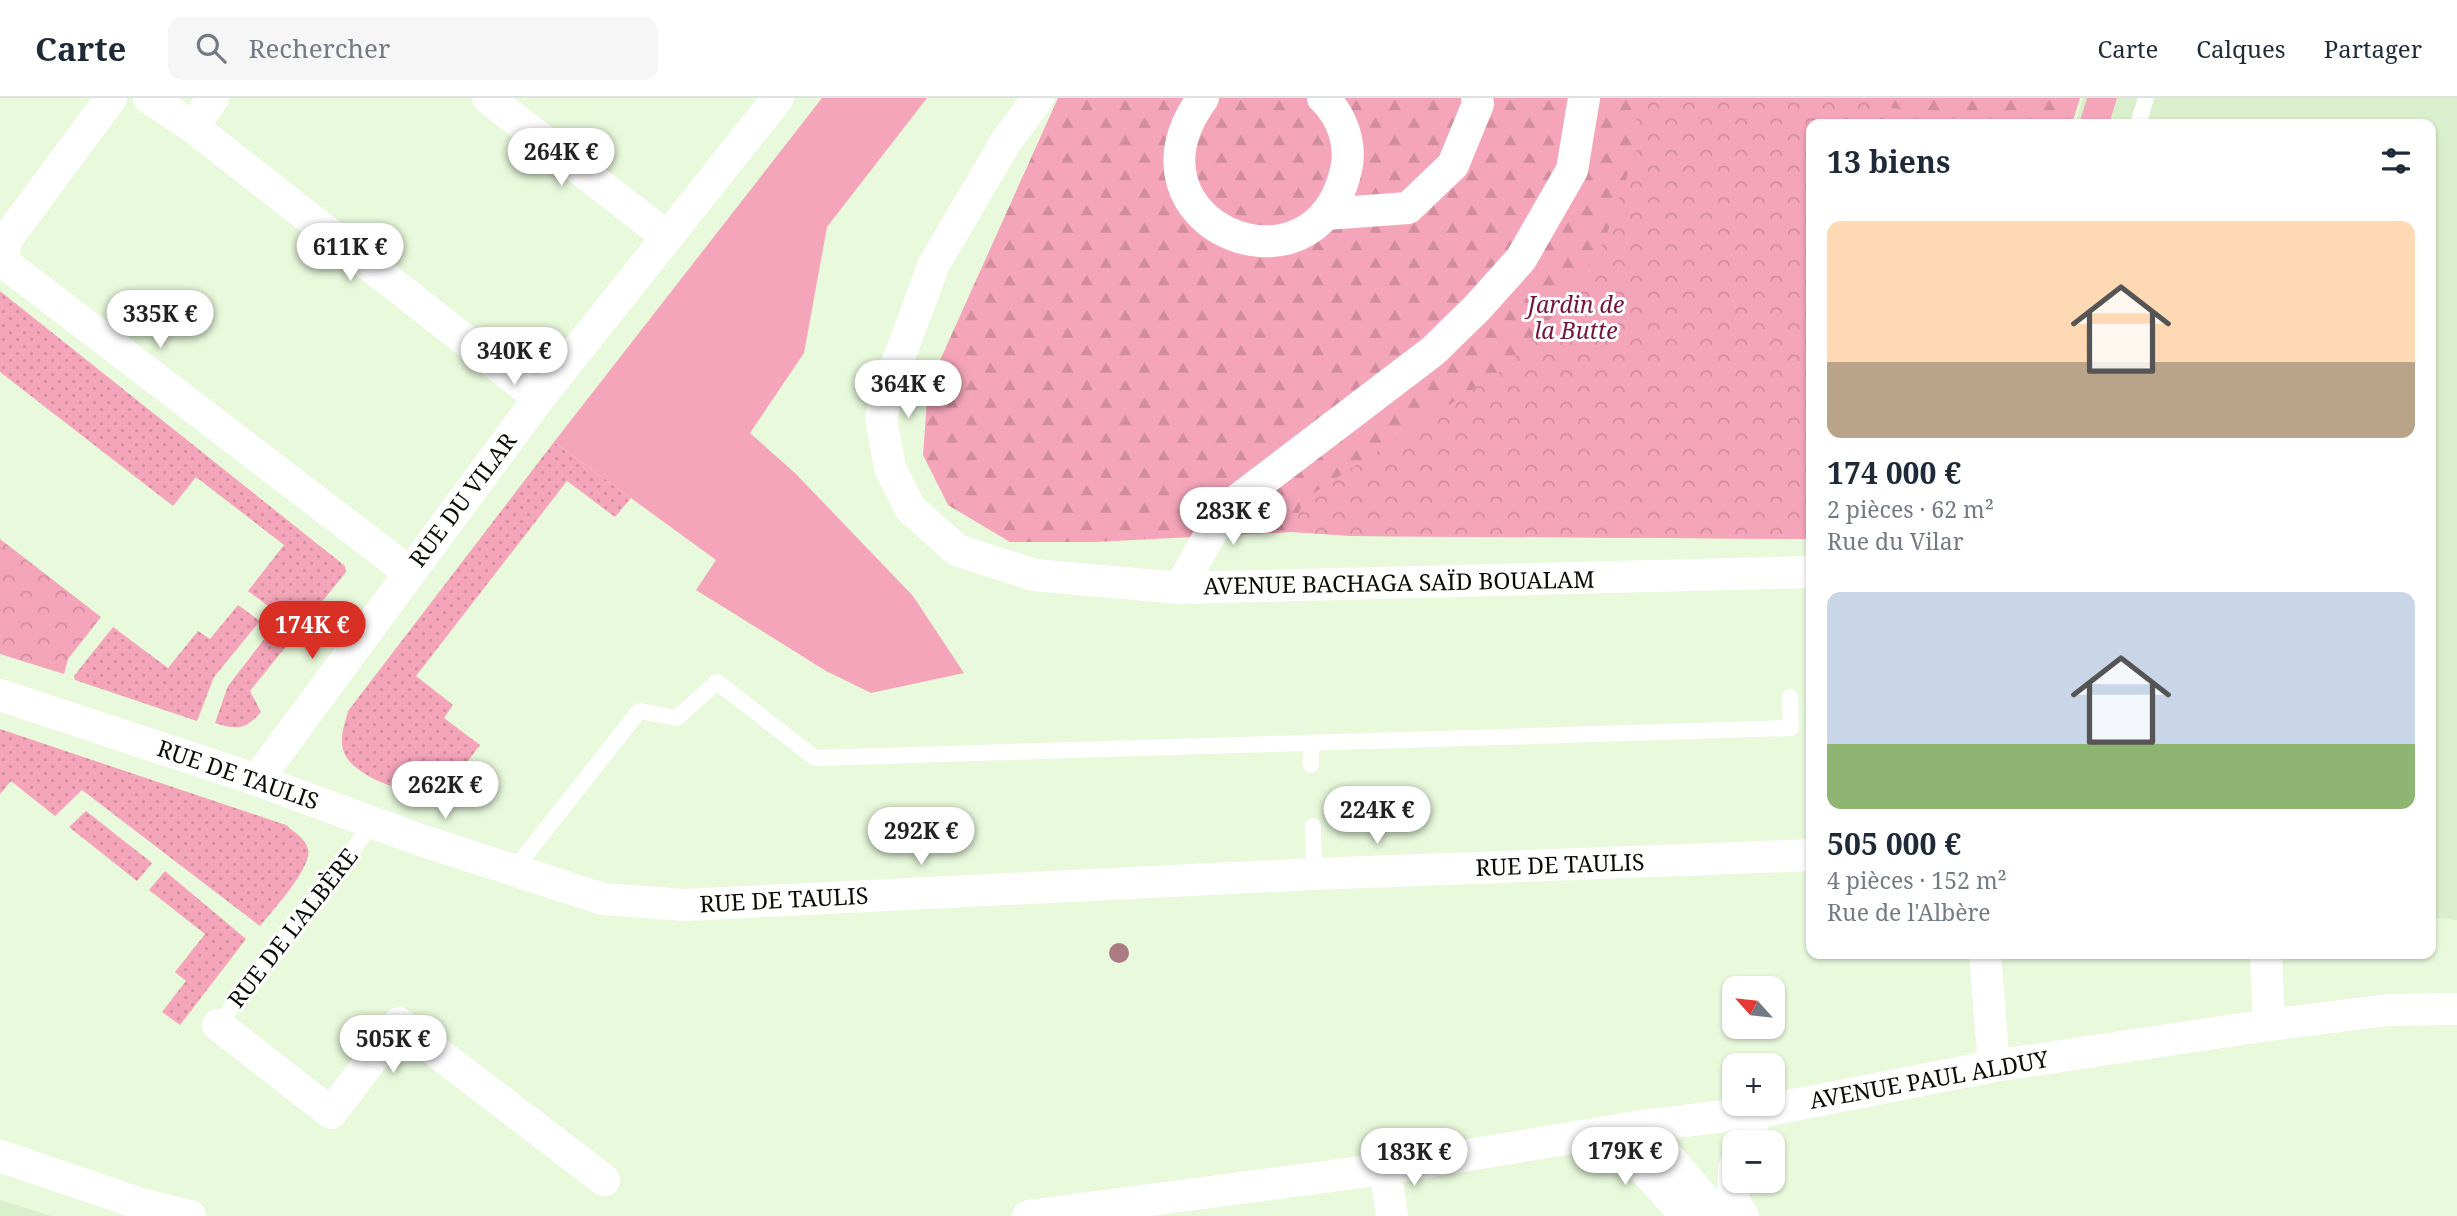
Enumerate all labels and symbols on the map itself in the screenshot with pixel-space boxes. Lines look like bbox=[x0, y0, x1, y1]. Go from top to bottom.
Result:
pin: 264K € bbox=[504, 129, 618, 188]
pin: 611K € bbox=[293, 223, 407, 283]
park label: Jardin de la Butte bbox=[1524, 288, 1624, 346]
pin: 335K € bbox=[103, 290, 217, 350]
pin: 340K € bbox=[457, 328, 571, 387]
pin: 364K € bbox=[851, 360, 965, 420]
street label: RUE DU VILAR bbox=[401, 425, 524, 573]
pin: 283K € bbox=[1176, 488, 1290, 547]
street label: AVENUE BACHAGA SAÏD BOUALAM bbox=[1203, 563, 1595, 601]
pin: 174K € bbox=[255, 602, 369, 661]
street label: RUE DE TAULIS bbox=[153, 731, 323, 817]
pin: 262K € bbox=[388, 762, 502, 821]
pin: 224K € bbox=[1320, 786, 1434, 846]
pin: 292K € bbox=[864, 808, 978, 867]
street label: RUE DE L'ALBÈRE bbox=[220, 841, 365, 1014]
street label: RUE DE TAULIS bbox=[1475, 845, 1645, 883]
street label: RUE DE TAULIS bbox=[699, 879, 869, 919]
north arrow bbox=[1722, 976, 1785, 1040]
pin: 505K € bbox=[336, 1016, 450, 1075]
street label: AVENUE PAUL ALDUY bbox=[1807, 1042, 2051, 1116]
pin: 183K € bbox=[1357, 1128, 1471, 1188]
pin: 179K € bbox=[1568, 1128, 1682, 1187]

